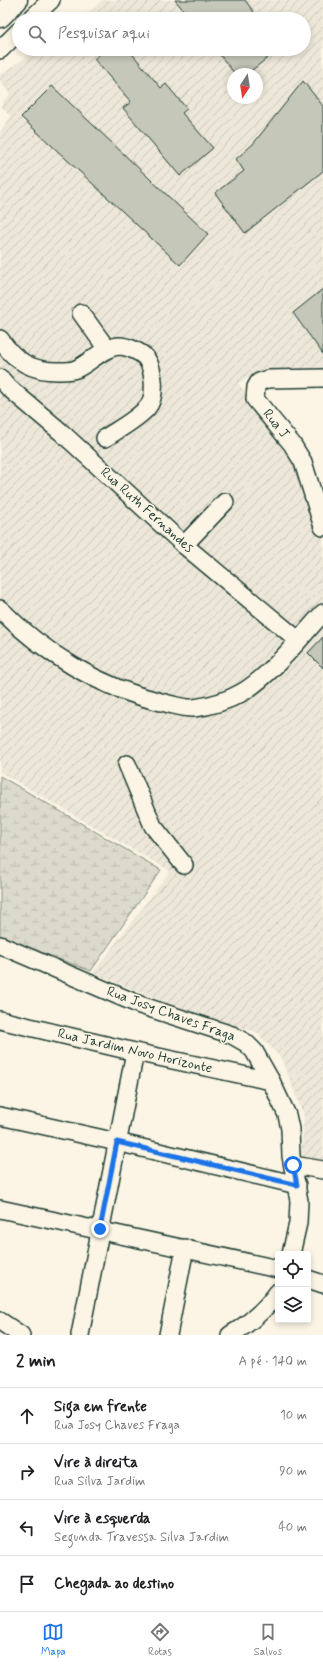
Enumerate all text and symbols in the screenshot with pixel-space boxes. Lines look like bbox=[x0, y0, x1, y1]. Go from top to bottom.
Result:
search box bbox=[12, 12, 311, 56]
icon: search bbox=[26, 23, 48, 45]
text: Pesquisar aqui bbox=[58, 24, 150, 44]
north arrow bbox=[227, 68, 263, 104]
street label: Rua J bbox=[259, 405, 293, 443]
street label: Rua Ruth Fernandes bbox=[97, 463, 198, 557]
street label: Rua Josy Chaves Fraga bbox=[104, 982, 238, 1046]
street label: Rua Jardim Novo Horizonte bbox=[56, 1024, 214, 1078]
route start bbox=[284, 1156, 302, 1174]
route end bbox=[91, 1220, 109, 1238]
map controls bbox=[275, 1251, 311, 1323]
button: locate bbox=[275, 1251, 311, 1287]
button: layers bbox=[275, 1287, 311, 1323]
text: 2 min bbox=[16, 1350, 56, 1372]
text: A pé · 140 m bbox=[239, 1353, 307, 1370]
text: Siga em frente bbox=[54, 1397, 147, 1417]
icon: ahead bbox=[16, 1405, 38, 1427]
text: 10 m bbox=[280, 1407, 307, 1424]
text: Rua Josy Chaves Fraga bbox=[54, 1417, 180, 1434]
text: Vire à direita bbox=[54, 1453, 138, 1473]
icon: right bbox=[16, 1461, 38, 1483]
text: 90 m bbox=[279, 1463, 307, 1480]
text: Rua Silva Jardim bbox=[54, 1473, 145, 1490]
text: Vire à esquerda bbox=[54, 1509, 150, 1529]
icon: left bbox=[16, 1517, 38, 1539]
text: 40 m bbox=[278, 1519, 307, 1536]
text: Segunda Travessa Silva Jardim bbox=[54, 1529, 229, 1546]
icon: arrive bbox=[16, 1573, 38, 1595]
text: Chegada ao destino bbox=[54, 1574, 174, 1594]
tab: Mapa bbox=[41, 1621, 66, 1659]
tab: Rotas bbox=[148, 1621, 172, 1659]
tab: Salvos bbox=[254, 1621, 282, 1659]

